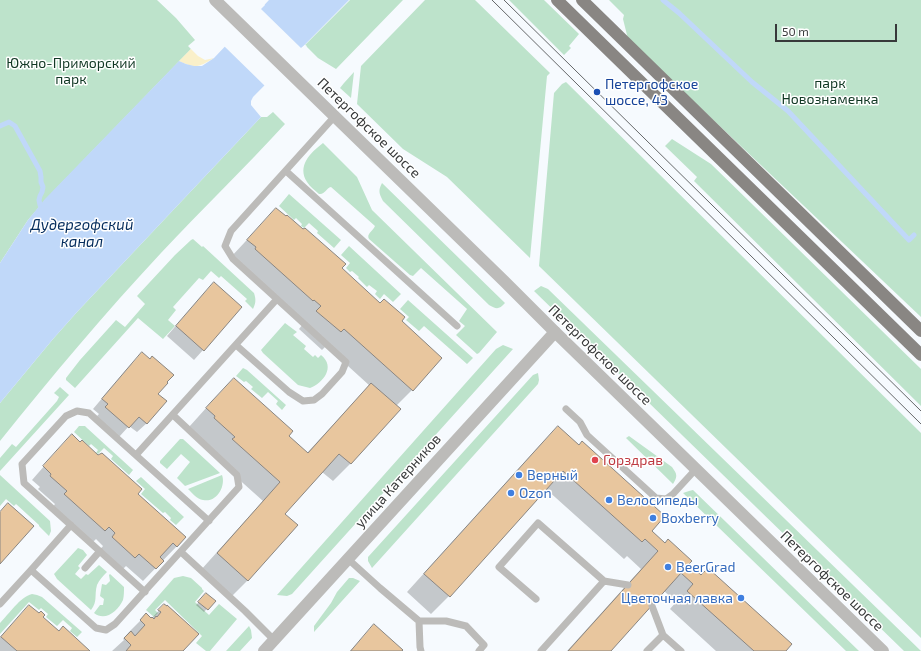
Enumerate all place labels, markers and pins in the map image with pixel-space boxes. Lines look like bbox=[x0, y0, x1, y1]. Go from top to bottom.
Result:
place label: Петергофское шоссе, 43 bbox=[605, 76, 698, 108]
marker: Петергофское шоссе, 43 bbox=[592, 87, 602, 97]
place label: Горздрав bbox=[603, 452, 663, 468]
marker: Горздрав bbox=[590, 455, 600, 465]
place label: Верный bbox=[527, 467, 578, 483]
marker: Верный bbox=[514, 470, 524, 480]
place label: Ozon bbox=[519, 485, 552, 501]
marker: Ozon bbox=[506, 488, 516, 498]
place label: Велосипеды bbox=[617, 492, 698, 508]
marker: Велосипеды bbox=[604, 495, 614, 505]
place label: Boxberry bbox=[661, 510, 719, 526]
marker: Boxberry bbox=[648, 513, 658, 523]
place label: BeerGrad bbox=[676, 559, 735, 575]
marker: BeerGrad bbox=[663, 562, 673, 572]
place label: Цветочная лавка bbox=[621, 590, 733, 606]
marker: Цветочная лавка bbox=[736, 593, 746, 603]

